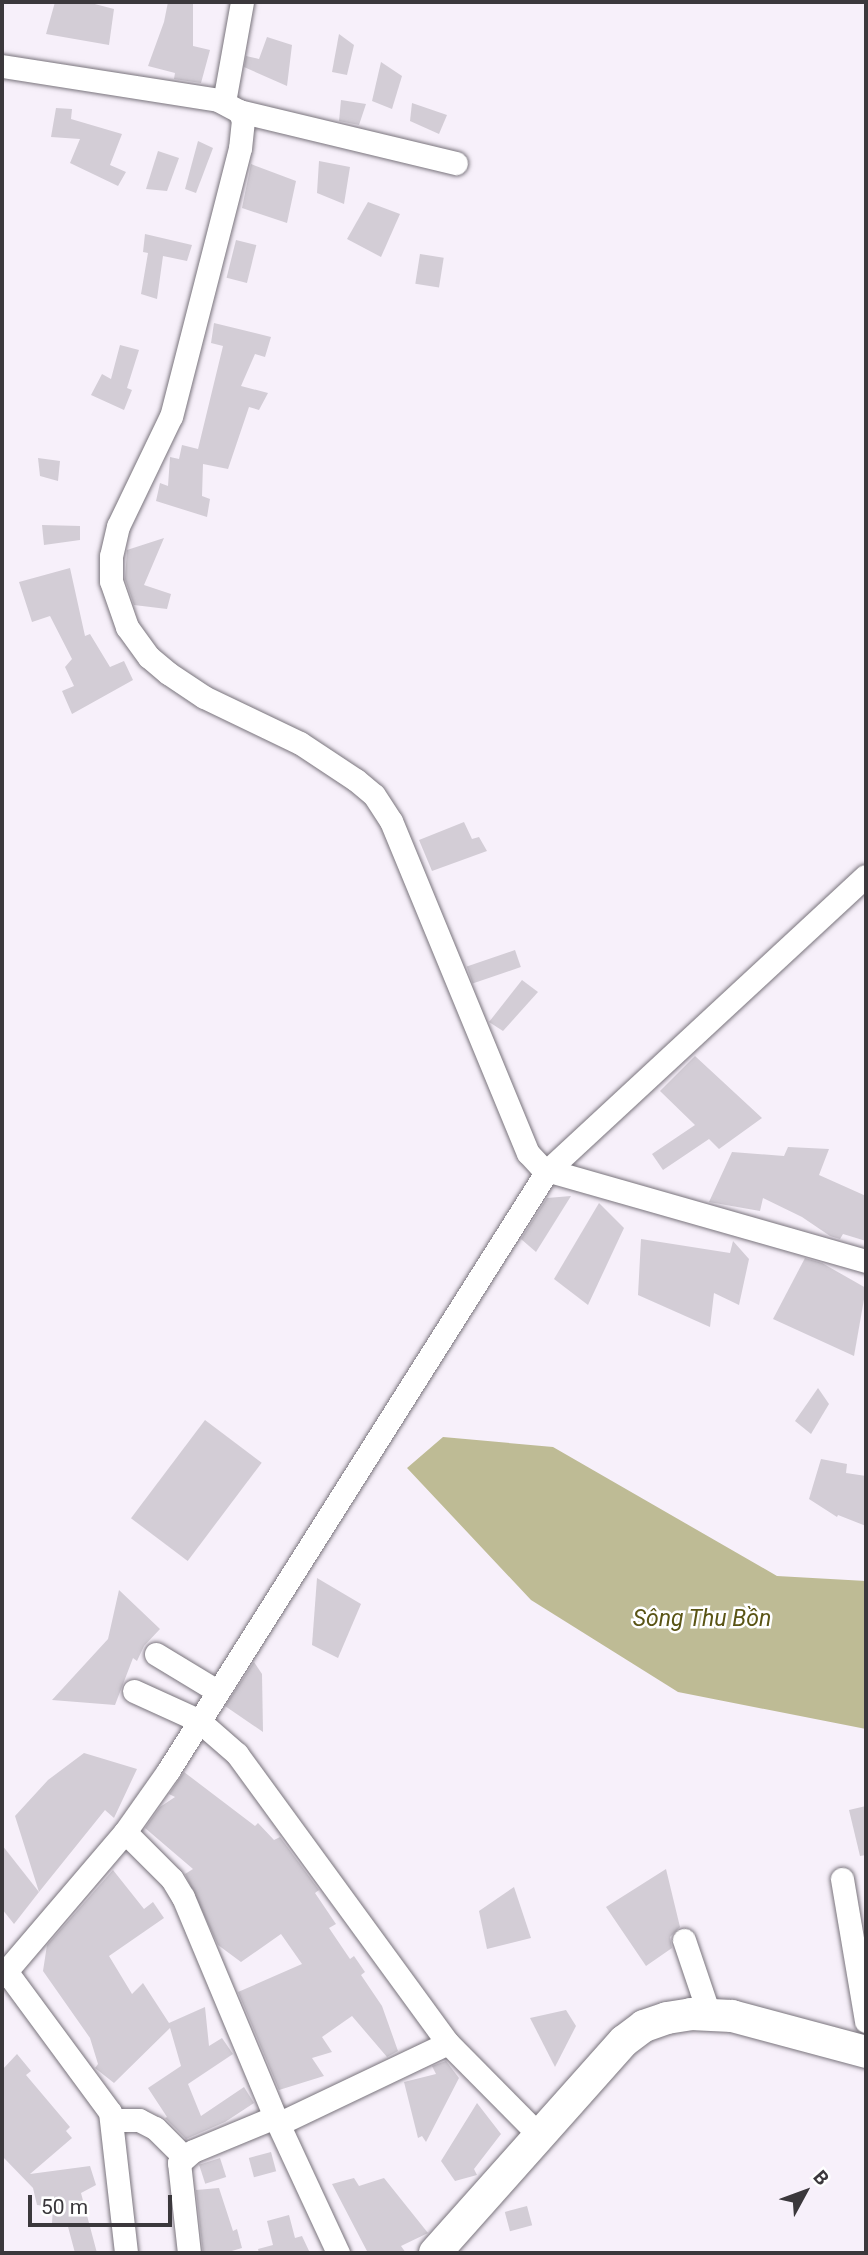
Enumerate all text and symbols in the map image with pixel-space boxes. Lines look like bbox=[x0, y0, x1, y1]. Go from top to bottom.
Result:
water label: Sông Thu Bồn bbox=[633, 1605, 771, 1633]
north arrow bbox=[770, 2157, 840, 2227]
text: B bbox=[809, 2166, 834, 2190]
scale bar bbox=[32, 2182, 175, 2226]
text: 50 m bbox=[41, 2195, 88, 2219]

